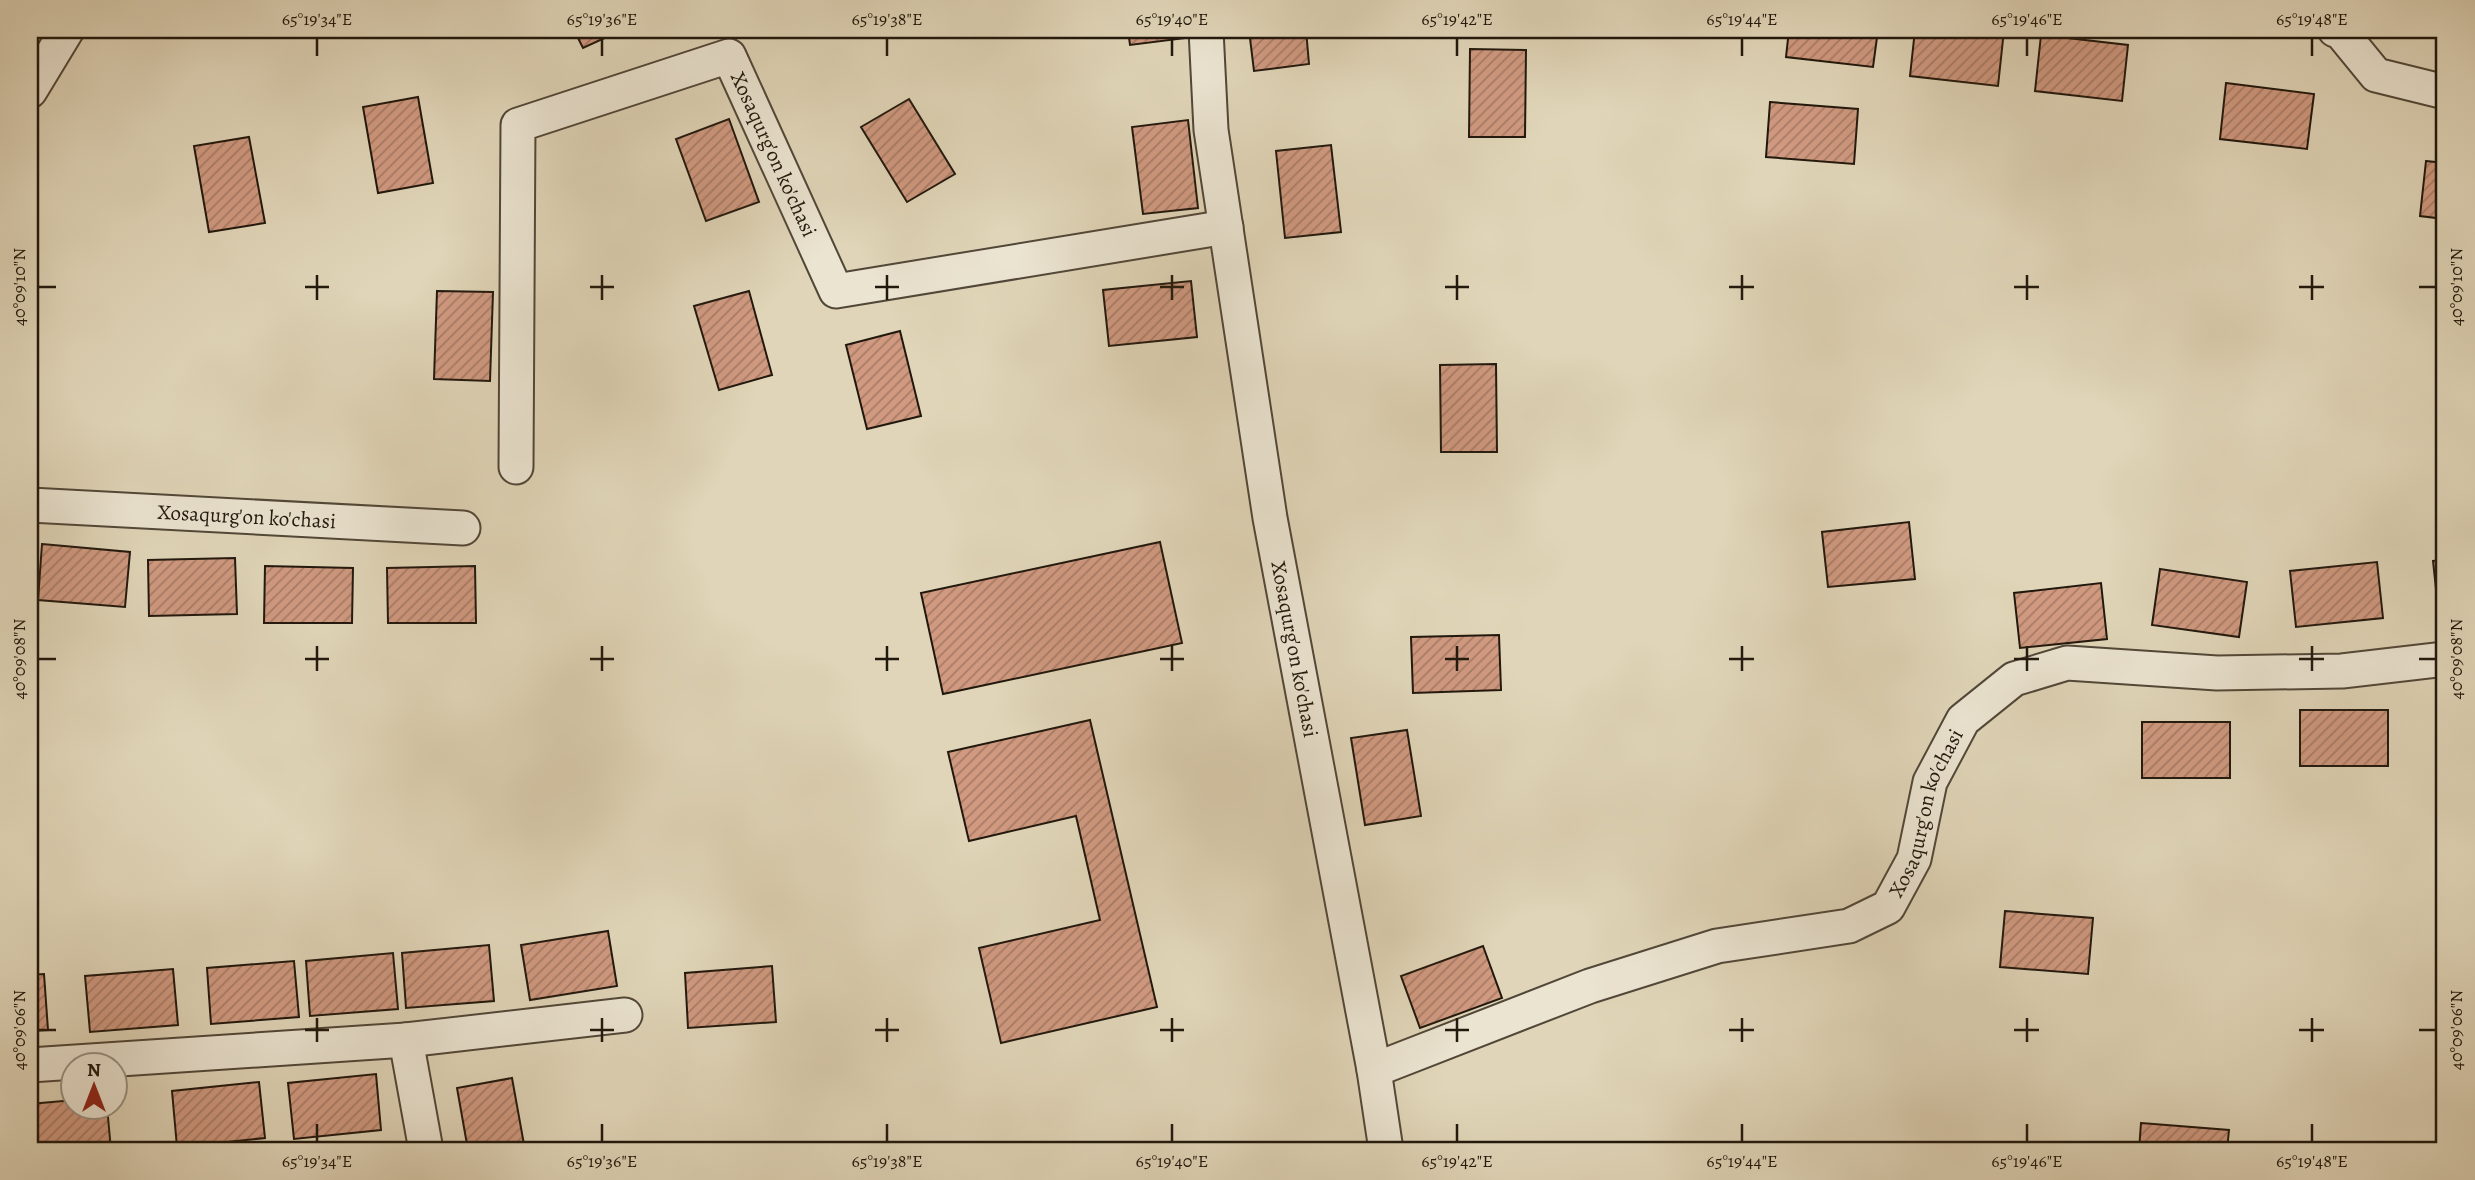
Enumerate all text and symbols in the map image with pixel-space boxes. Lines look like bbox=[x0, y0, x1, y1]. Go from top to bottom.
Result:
text: 65°19'34"E bbox=[282, 7, 352, 31]
text: 65°19'36"E bbox=[567, 7, 637, 31]
text: 65°19'38"E bbox=[851, 7, 923, 31]
text: 65°19'40"E bbox=[1136, 7, 1208, 31]
text: 65°19'42"E bbox=[1421, 7, 1493, 31]
text: 65°19'44"E bbox=[1706, 7, 1778, 31]
text: 65°19'46"E bbox=[1991, 7, 2063, 31]
text: 65°19'48"E bbox=[2276, 7, 2348, 31]
street label: Xosaqurg'on ko'chasi bbox=[724, 67, 824, 241]
text: 40°09'10"N bbox=[7, 248, 31, 326]
text: 40°09'10"N bbox=[2444, 248, 2468, 326]
street label: Xosaqurg'on ko'chasi bbox=[157, 498, 337, 535]
street label: Xosaqurg'on ko'chasi bbox=[1264, 559, 1325, 740]
text: 40°09'08"N bbox=[7, 619, 31, 699]
text: 40°09'08"N bbox=[2444, 619, 2468, 699]
street label: Xosaqurg'on ko'chasi bbox=[1882, 724, 1970, 902]
text: 40°09'06"N bbox=[7, 990, 31, 1070]
text: 40°09'06"N bbox=[2444, 990, 2468, 1070]
north arrow bbox=[60, 1050, 130, 1120]
text: N bbox=[87, 1057, 101, 1083]
text: 65°19'34"E bbox=[282, 1149, 352, 1173]
text: 65°19'36"E bbox=[567, 1149, 637, 1173]
text: 65°19'38"E bbox=[851, 1149, 923, 1173]
text: 65°19'40"E bbox=[1136, 1149, 1208, 1173]
text: 65°19'42"E bbox=[1421, 1149, 1493, 1173]
text: 65°19'44"E bbox=[1706, 1149, 1778, 1173]
text: 65°19'46"E bbox=[1991, 1149, 2063, 1173]
text: 65°19'48"E bbox=[2276, 1149, 2348, 1173]

